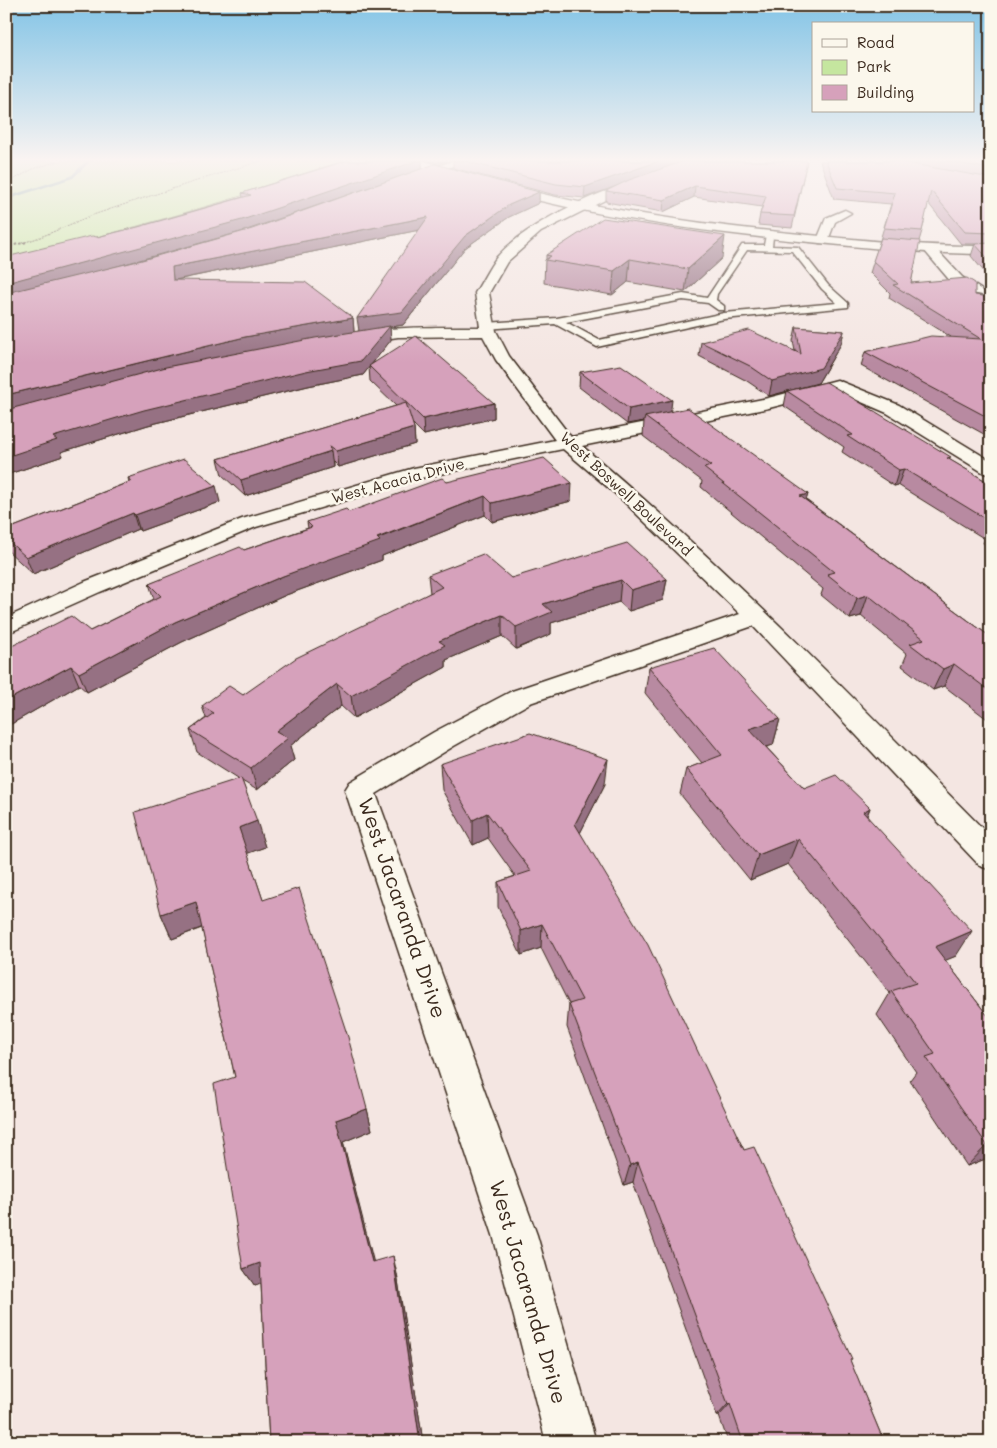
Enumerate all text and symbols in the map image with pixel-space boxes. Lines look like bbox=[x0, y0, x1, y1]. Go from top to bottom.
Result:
legend bbox=[812, 22, 974, 112]
text: Road bbox=[857, 32, 894, 52]
text: Park bbox=[857, 56, 891, 76]
text: Building bbox=[857, 82, 914, 102]
street label: West Boswell Boulevard bbox=[556, 427, 697, 560]
street label: West Acacia Drive bbox=[329, 453, 466, 507]
street label: West Jacaranda Drive bbox=[353, 794, 454, 1021]
street label: West Jacaranda Drive bbox=[485, 1177, 574, 1407]

